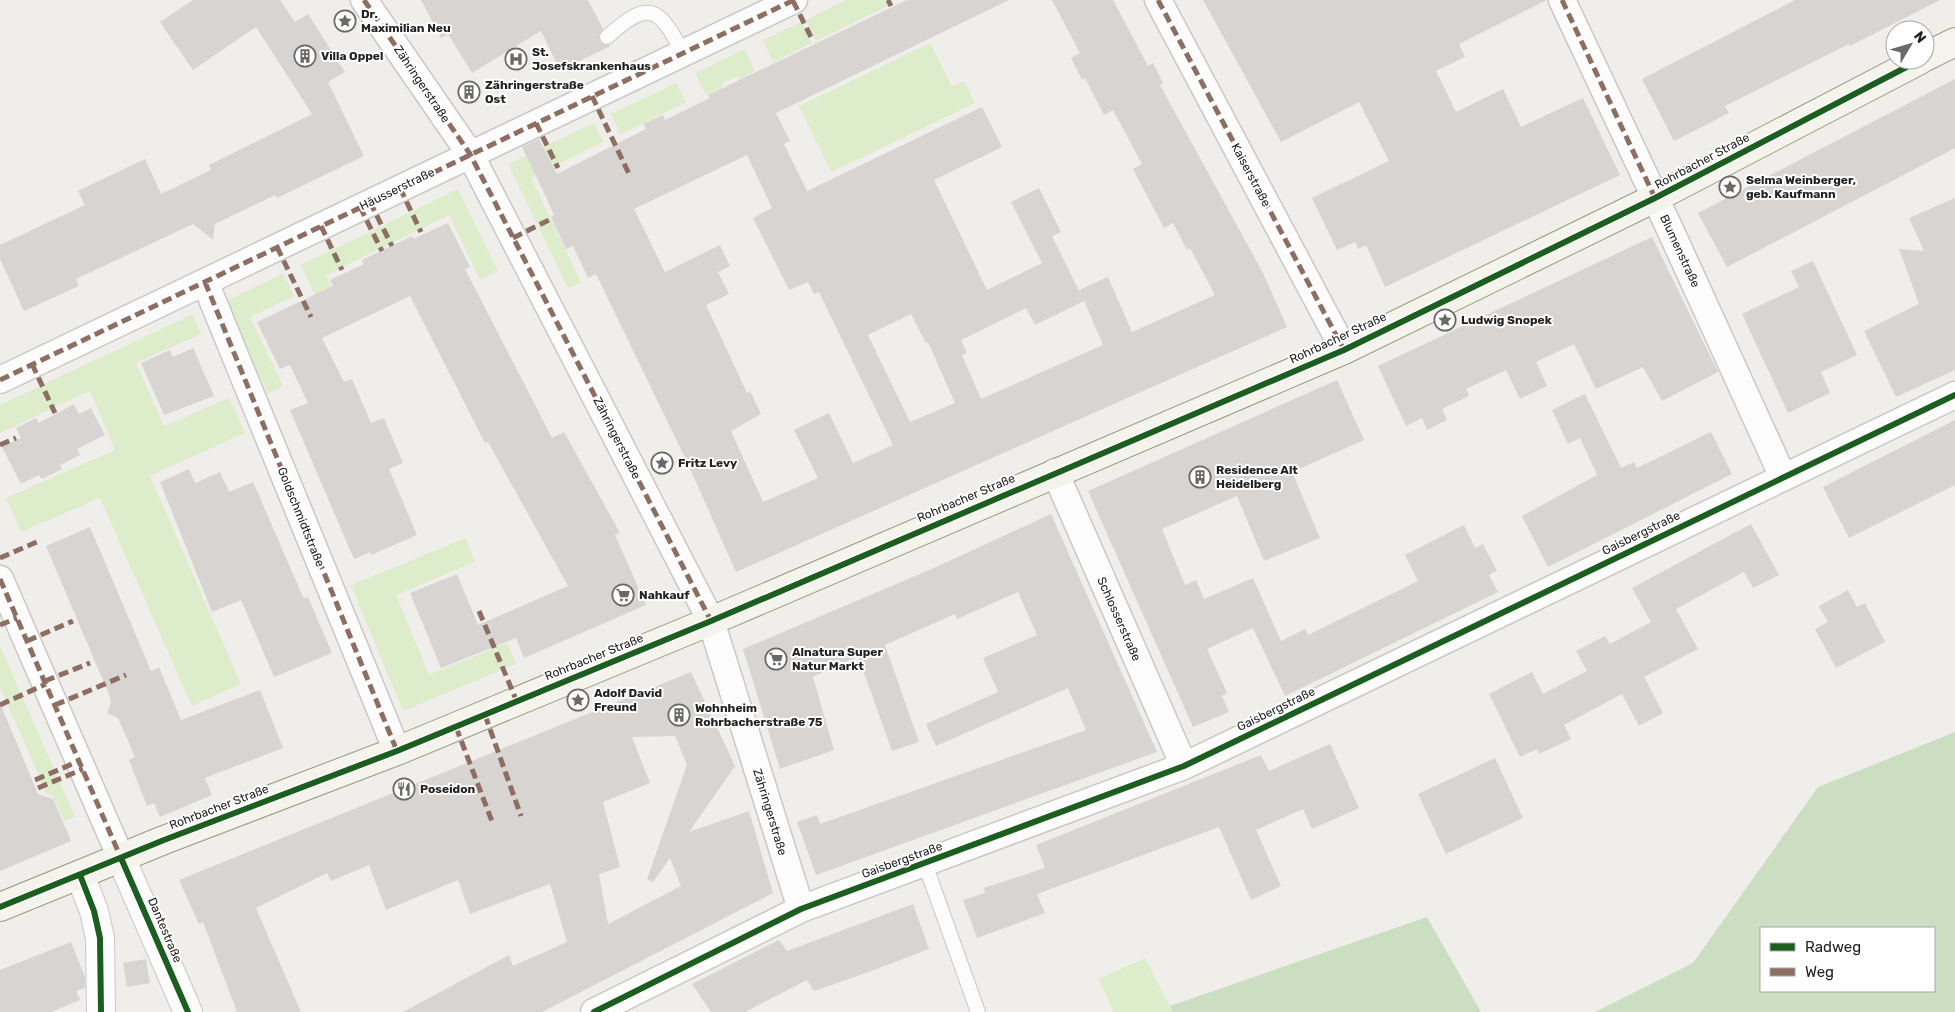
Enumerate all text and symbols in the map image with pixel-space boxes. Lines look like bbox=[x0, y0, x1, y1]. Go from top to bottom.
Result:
place label: Dr. Maximilian Neu bbox=[361, 7, 451, 35]
place icon: Dr. Maximilian Neu bbox=[333, 9, 357, 33]
north arrow bbox=[1885, 20, 1935, 70]
text: N bbox=[1910, 28, 1930, 47]
street label: Zähringerstraße bbox=[391, 43, 453, 125]
building icon: Villa Oppel bbox=[293, 44, 317, 68]
place label: St. Josefskrankenhaus bbox=[532, 45, 651, 73]
hospital icon: St. Josefskrankenhaus bbox=[504, 47, 528, 71]
place label: Villa Oppel bbox=[321, 49, 383, 63]
place label: Zähringerstraße Ost bbox=[485, 78, 584, 106]
building icon: Zähringerstraße Ost bbox=[457, 80, 481, 104]
street label: Rohrbacher Straße bbox=[1652, 130, 1752, 192]
street label: Kaiserstraße bbox=[1228, 141, 1274, 209]
street label: Häusserstraße bbox=[357, 165, 437, 213]
place label: Selma Weinberger, geb. Kaufmann bbox=[1746, 173, 1856, 201]
place icon: Selma Weinberger, geb. Kaufmann bbox=[1718, 175, 1742, 199]
street label: Blumenstraße bbox=[1657, 212, 1703, 290]
place icon: Ludwig Snopek bbox=[1433, 308, 1457, 332]
street label: Rohrbacher Straße bbox=[1287, 309, 1389, 367]
place label: Ludwig Snopek bbox=[1461, 313, 1552, 327]
street label: Zähringerstraße bbox=[590, 395, 644, 482]
place icon: Fritz Levy bbox=[650, 451, 674, 475]
place label: Fritz Levy bbox=[678, 456, 737, 470]
place label: Residence Alt Heidelberg bbox=[1216, 463, 1298, 491]
street label: Goldschmidtstraße bbox=[275, 465, 327, 569]
building icon: Residence Alt Heidelberg bbox=[1188, 465, 1212, 489]
street label: Rohrbacher Straße bbox=[915, 471, 1017, 525]
street label: Gaisbergstraße bbox=[1600, 508, 1682, 558]
street label: Schlosserstraße bbox=[1094, 575, 1144, 663]
supermarket icon: Nahkauf bbox=[611, 583, 635, 607]
place label: Nahkauf bbox=[639, 588, 690, 602]
street label: Rohrbacher Straße bbox=[543, 631, 646, 683]
place label: Alnatura Super Natur Markt bbox=[792, 645, 883, 673]
supermarket icon: Alnatura Super Natur Markt bbox=[764, 647, 788, 671]
street label: Gaisbergstraße bbox=[1235, 684, 1317, 734]
place label: Adolf David Freund bbox=[594, 686, 662, 714]
place icon: Adolf David Freund bbox=[566, 688, 590, 712]
place label: Wohnheim Rohrbacherstraße 75 bbox=[695, 701, 823, 729]
building icon: Wohnheim Rohrbacherstraße 75 bbox=[667, 703, 691, 727]
street label: Zähringerstraße bbox=[750, 767, 790, 857]
restaurant icon: Poseidon bbox=[392, 777, 416, 801]
street label: Rohrbacher Straße bbox=[167, 782, 271, 832]
place label: Poseidon bbox=[420, 782, 475, 796]
street label: Gaisbergstraße bbox=[860, 839, 945, 881]
street label: Dantestraße bbox=[145, 895, 185, 965]
legend bbox=[1760, 927, 1935, 992]
text: Radweg bbox=[1805, 938, 1861, 956]
text: Weg bbox=[1805, 963, 1834, 981]

